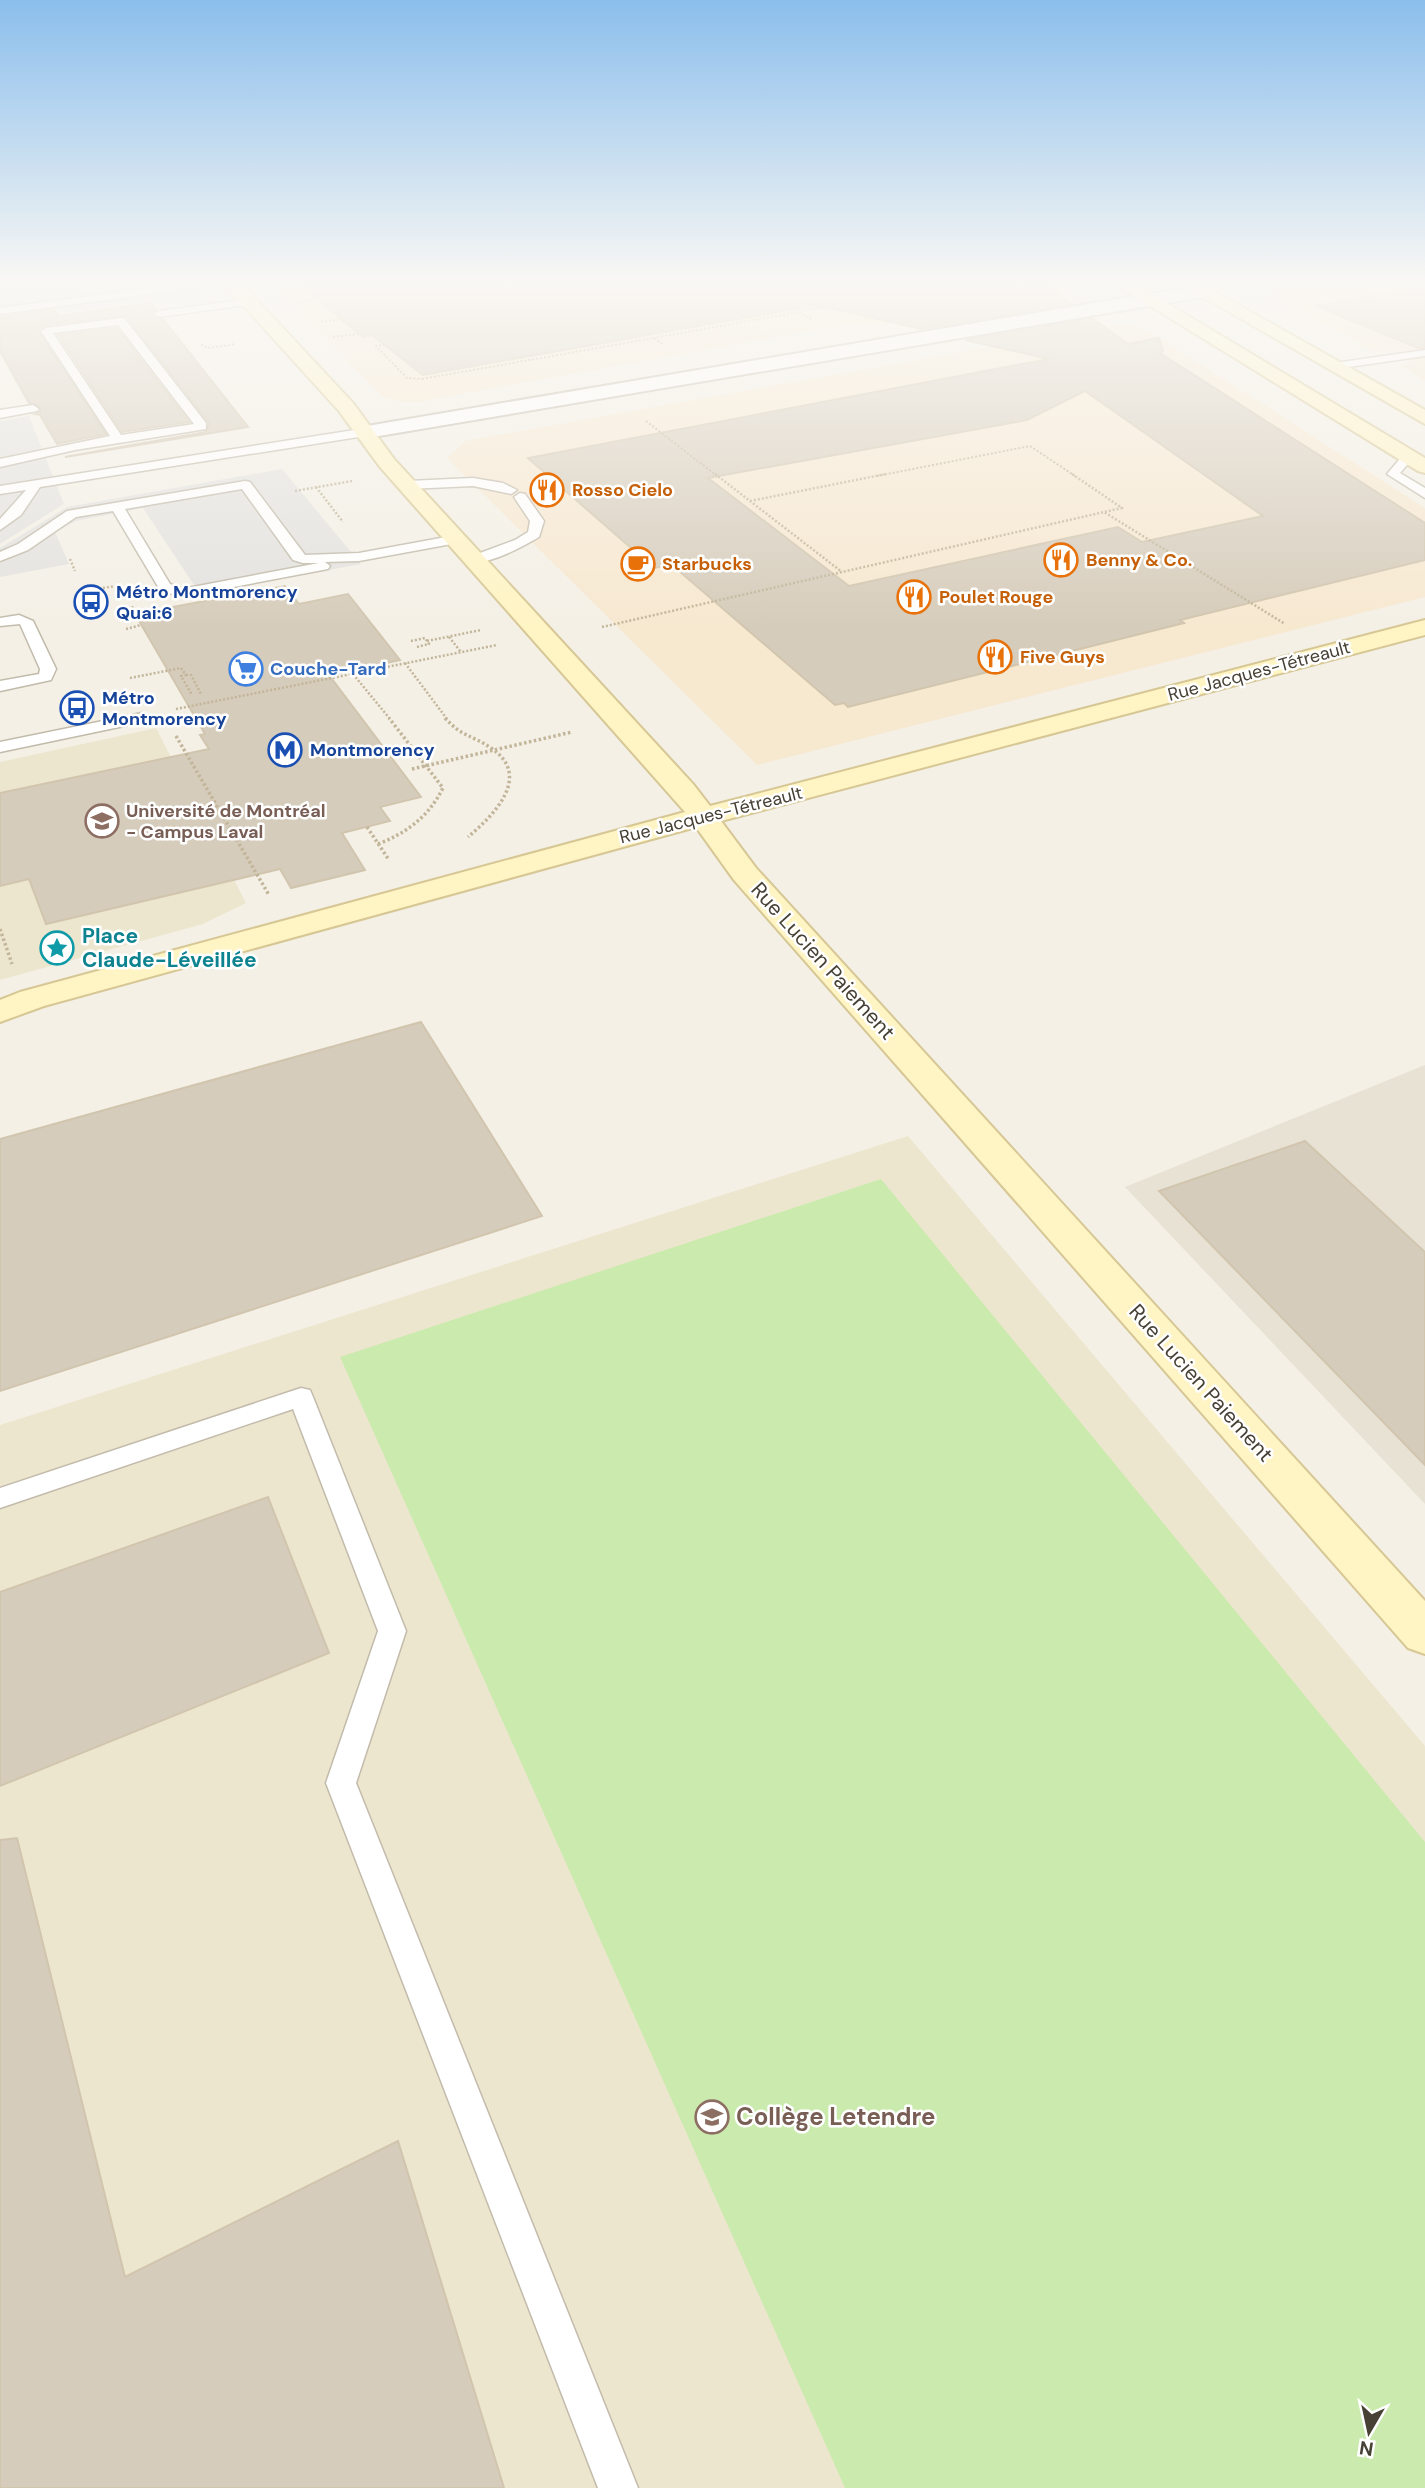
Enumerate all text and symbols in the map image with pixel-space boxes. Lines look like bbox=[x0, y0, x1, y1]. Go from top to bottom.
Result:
restaurant icon: Rosso Cielo bbox=[528, 471, 566, 509]
place label: Rosso Cielo bbox=[572, 478, 673, 502]
restaurant icon: Benny & Co. bbox=[1042, 541, 1080, 579]
cafe icon: Starbucks bbox=[619, 545, 657, 583]
place label: Benny & Co. bbox=[1086, 548, 1192, 572]
place label: Starbucks bbox=[662, 552, 752, 576]
restaurant icon: Poulet Rouge bbox=[895, 578, 933, 616]
place label: Métro Montmorency Quai:6 bbox=[116, 580, 298, 625]
bus stop icon: Métro Montmorency Quai:6 bbox=[72, 583, 110, 621]
place label: Poulet Rouge bbox=[939, 585, 1053, 609]
street label: Rue Jacques-Tétreault bbox=[1165, 635, 1353, 707]
restaurant icon: Five Guys bbox=[976, 638, 1014, 676]
place label: Five Guys bbox=[1020, 645, 1105, 669]
supermarket icon: Couche-Tard bbox=[227, 650, 265, 688]
place label: Couche-Tard bbox=[270, 657, 386, 681]
place label: Métro Montmorency bbox=[102, 686, 227, 731]
bus stop icon: Métro Montmorency bbox=[58, 689, 96, 727]
metro station icon: Montmorency bbox=[266, 731, 304, 769]
place label: Montmorency bbox=[310, 738, 435, 762]
street label: Rue Jacques-Tétreault bbox=[617, 781, 805, 849]
place label: Université de Montréal - Campus Laval bbox=[126, 799, 326, 844]
school or university icon: Université de Montréal - Campus Laval bbox=[83, 802, 121, 840]
street label: Rue Lucien Paiement bbox=[745, 876, 901, 1046]
place label: Place Claude-Léveillée bbox=[82, 922, 257, 974]
place icon: Place Claude-Léveillée bbox=[38, 929, 76, 967]
street label: Rue Lucien Paiement bbox=[1123, 1298, 1279, 1468]
school or university icon: Collège Letendre bbox=[693, 2098, 731, 2136]
place label: Collège Letendre bbox=[736, 2101, 935, 2132]
north arrow bbox=[1334, 2397, 1404, 2467]
text: N bbox=[1358, 2435, 1375, 2462]

